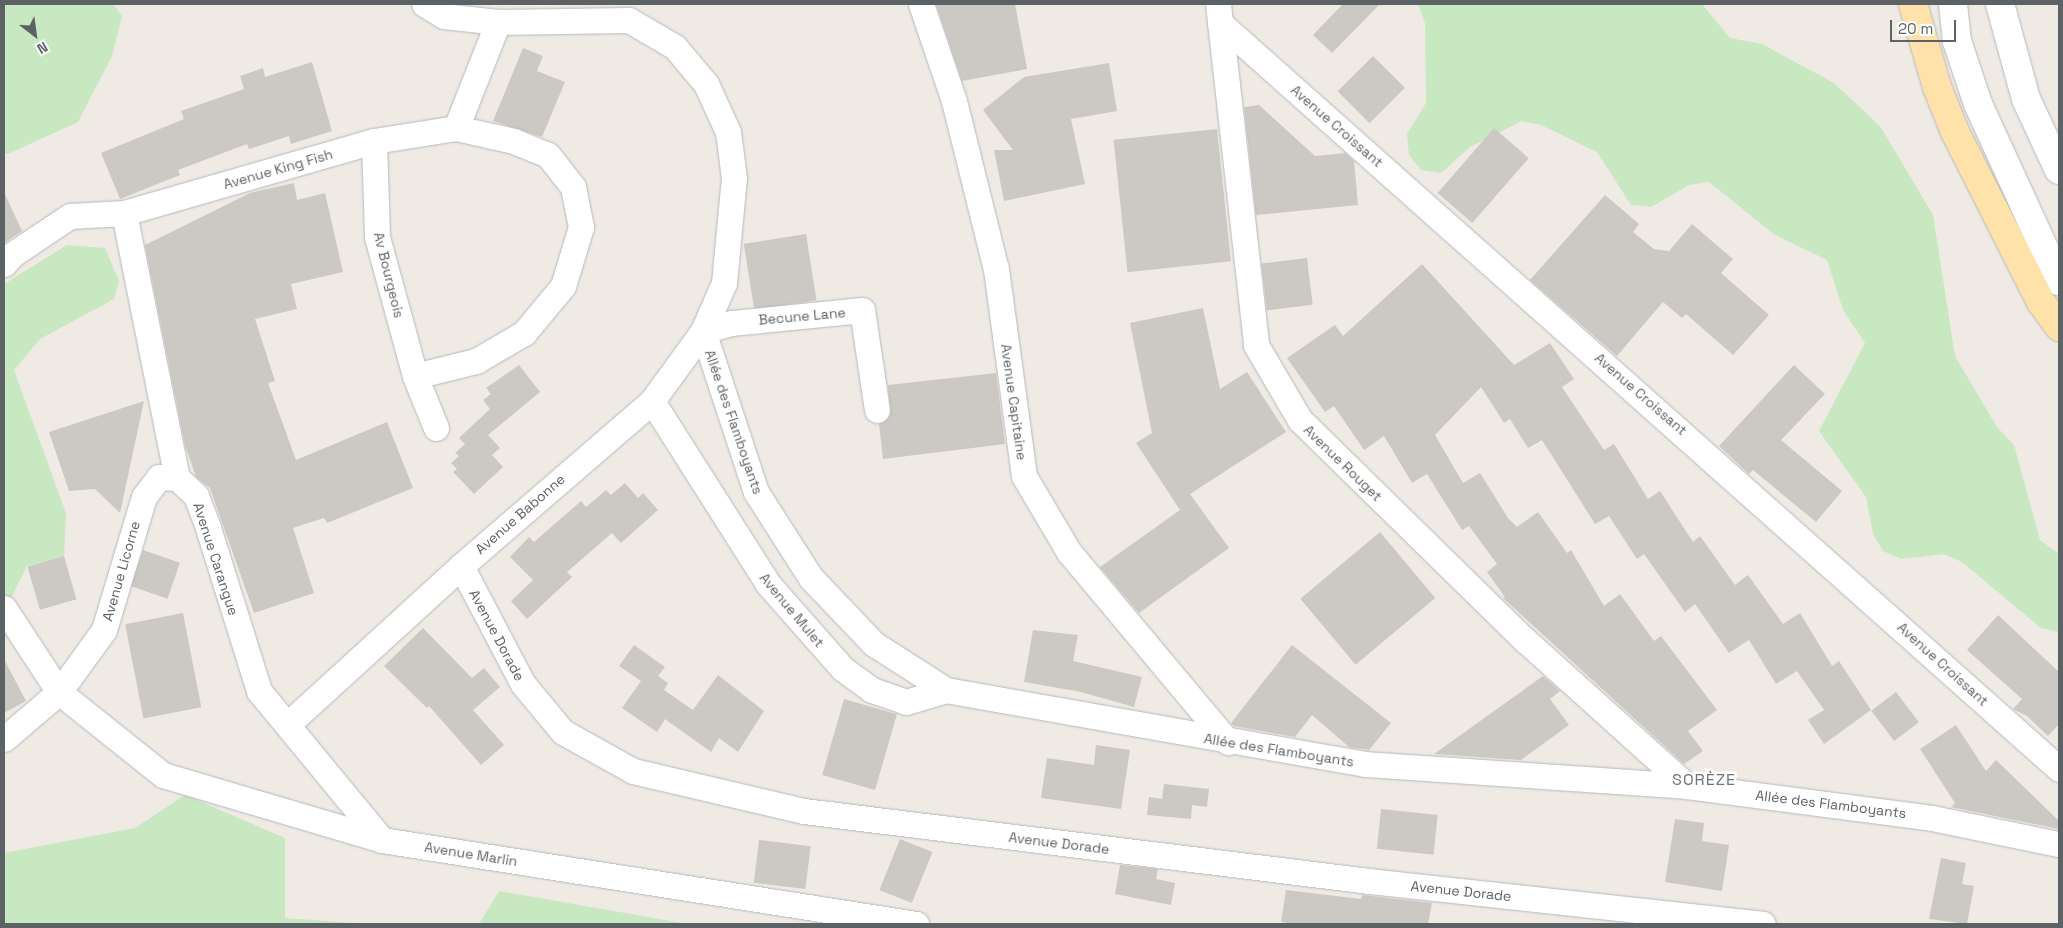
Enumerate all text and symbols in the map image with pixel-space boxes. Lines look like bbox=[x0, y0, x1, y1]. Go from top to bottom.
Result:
north arrow bbox=[10, 10, 60, 60]
scale bar bbox=[1893, 10, 1959, 42]
text: 20 m bbox=[1898, 19, 1933, 38]
text: N bbox=[34, 38, 51, 58]
street label: Avenue Croissant bbox=[1287, 81, 1387, 171]
street label: Avenue King Fish bbox=[221, 145, 335, 193]
street label: Av Bourgeois bbox=[370, 230, 408, 320]
street label: Becune Lane bbox=[758, 304, 846, 328]
street label: Avenue Capitaine bbox=[998, 343, 1030, 461]
street label: Allée des Flamboyants bbox=[701, 348, 767, 496]
street label: Avenue Croissant bbox=[1591, 349, 1691, 439]
street label: Avenue Rouget bbox=[1300, 421, 1386, 505]
street label: Avenue Babonne bbox=[472, 470, 568, 558]
street label: Avenue Carangue bbox=[190, 500, 242, 618]
street label: Avenue Licorne bbox=[99, 519, 143, 623]
street label: Avenue Mulet bbox=[756, 570, 828, 650]
street label: Avenue Dorade bbox=[466, 586, 528, 684]
street label: Avenue Croissant bbox=[1894, 619, 1992, 709]
street label: Allée des Flamboyants bbox=[1203, 730, 1355, 770]
district label: SORÈZE bbox=[1671, 770, 1737, 790]
street label: Allée des Flamboyants bbox=[1755, 786, 1907, 822]
street label: Avenue Dorade bbox=[1008, 828, 1110, 858]
street label: Avenue Marlin bbox=[423, 838, 519, 870]
street label: Avenue Dorade bbox=[1410, 877, 1512, 905]

